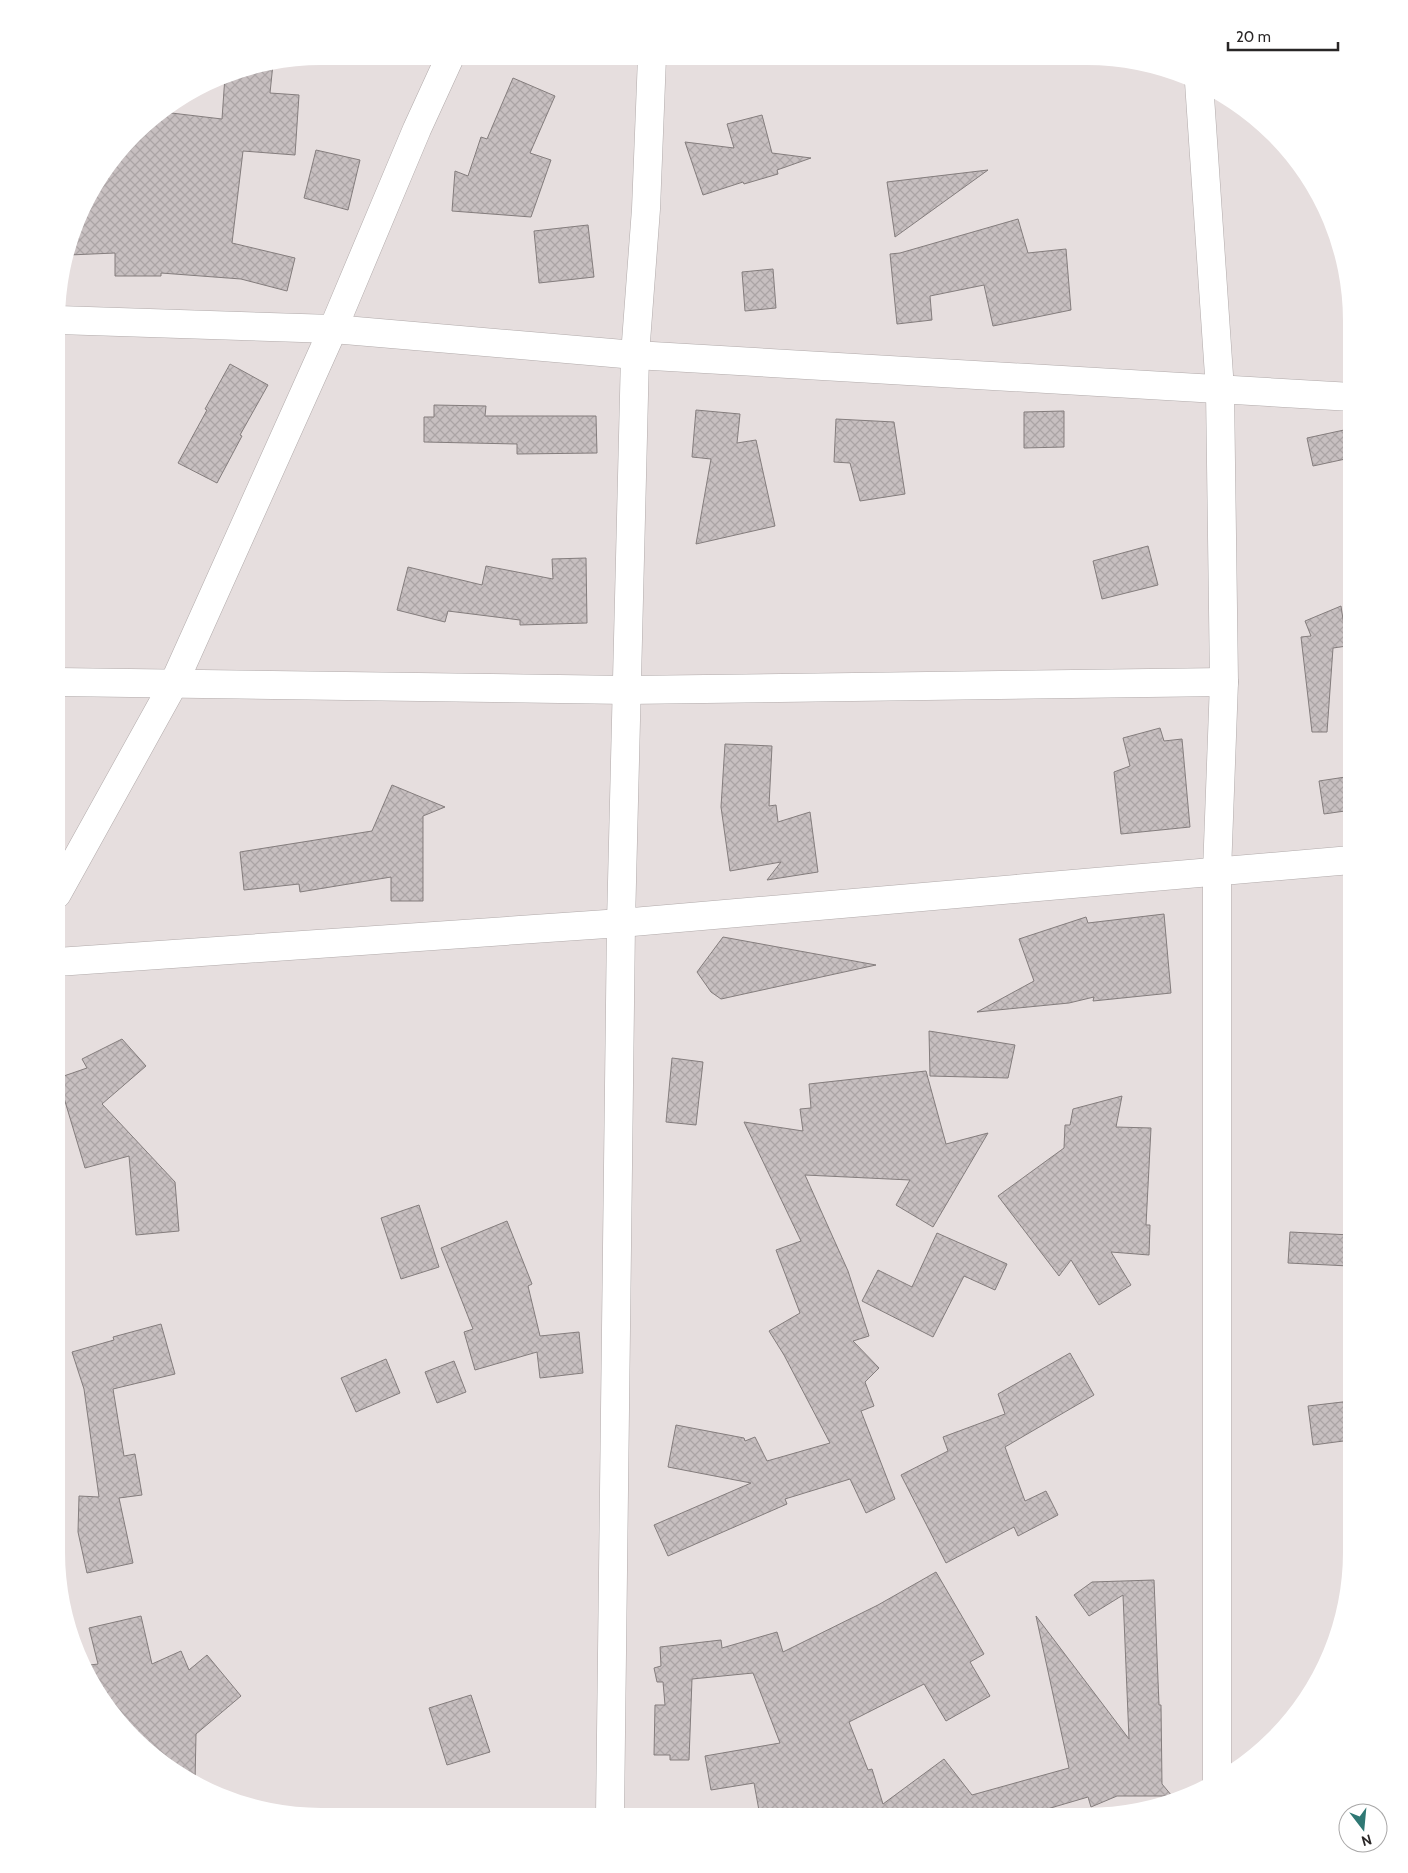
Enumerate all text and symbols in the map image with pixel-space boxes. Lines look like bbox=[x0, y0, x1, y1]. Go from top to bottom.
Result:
scale bar bbox=[1228, 20, 1338, 52]
text: 20 m bbox=[1236, 28, 1271, 46]
north arrow bbox=[1338, 1803, 1388, 1853]
text: N bbox=[1359, 1830, 1374, 1851]

